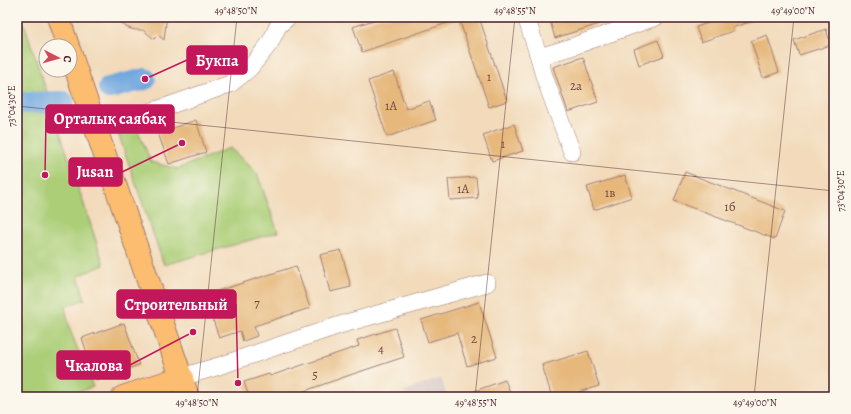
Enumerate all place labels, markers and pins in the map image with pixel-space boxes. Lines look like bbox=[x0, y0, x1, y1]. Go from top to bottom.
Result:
callout: Букпа bbox=[187, 46, 247, 74]
callout: Орталық саябақ bbox=[46, 105, 174, 133]
callout: Jusan bbox=[69, 158, 122, 186]
callout: Строительный bbox=[117, 290, 236, 318]
callout: Чкалова bbox=[57, 351, 130, 379]

